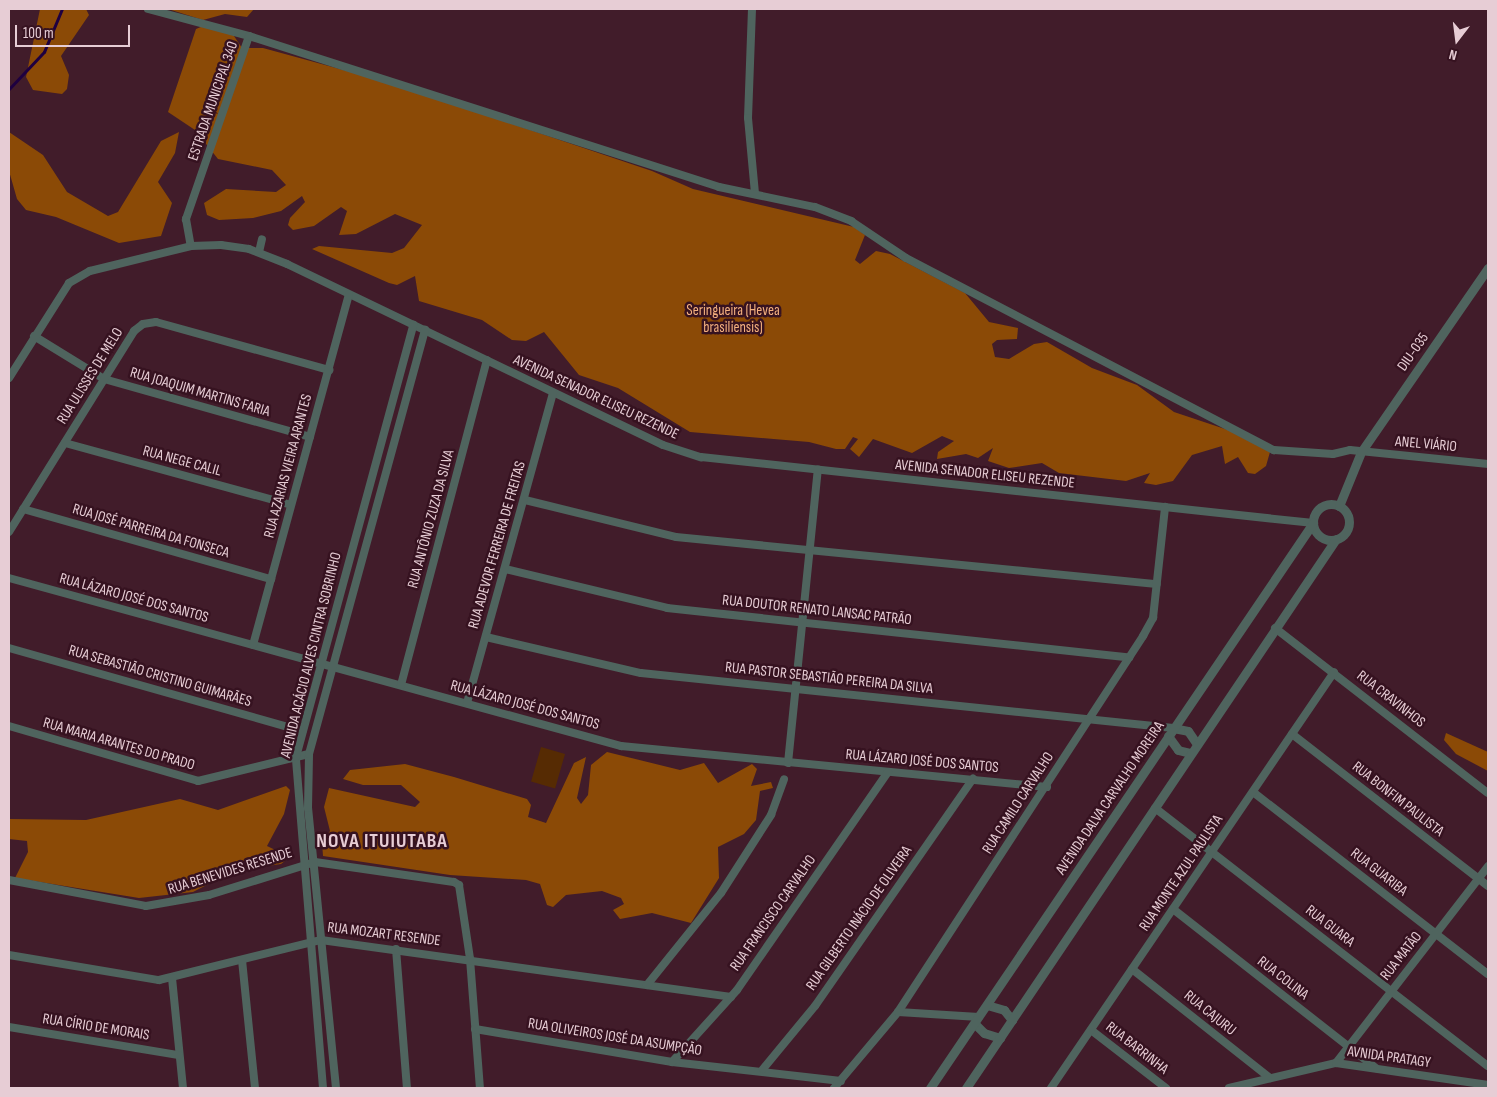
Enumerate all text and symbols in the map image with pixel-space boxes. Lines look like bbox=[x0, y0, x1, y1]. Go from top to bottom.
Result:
scale bar bbox=[18, 15, 132, 47]
north arrow bbox=[1432, 15, 1482, 65]
text: 100 m bbox=[23, 24, 54, 43]
street label: ESTRADA MUNICIPAL 340 bbox=[184, 39, 242, 163]
text: N bbox=[1447, 46, 1459, 64]
park label: Seringueira (Hevea brasiliensis) bbox=[686, 301, 780, 336]
street label: RUA ULISSES DE MELO bbox=[53, 324, 127, 428]
street label: DIU-035 bbox=[1393, 329, 1433, 375]
street label: AVENIDA SENADOR ELISEU REZENDE bbox=[511, 351, 681, 443]
street label: RUA JOAQUIM MARTINS FARIA bbox=[128, 363, 272, 421]
street label: RUA AZARIAS VIEIRA ARANTES bbox=[260, 392, 316, 540]
street label: ANEL VIÁRIO bbox=[1394, 432, 1458, 456]
street label: RUA NEGE CALIL bbox=[141, 442, 223, 480]
street label: RUA ANTÔNIO ZUZA DA SILVA bbox=[404, 448, 458, 590]
street label: AVENIDA SENADOR ELISEU REZENDE bbox=[894, 456, 1076, 492]
street label: RUA ADEVOR FERREIRA DE FREITAS bbox=[464, 459, 530, 631]
street label: RUA JOSÉ PARREIRA DA FONSECA bbox=[71, 500, 231, 562]
street label: AVENIDA ACÁCIO ALVES CINTRA SOBRINHO bbox=[277, 550, 345, 760]
street label: RUA LÁZARO JOSÉ DOS SANTOS bbox=[58, 569, 210, 627]
street label: RUA DOUTOR RENATO LANSAC PATRÃO bbox=[721, 591, 913, 629]
street label: RUA SEBASTIÃO CRISTINO GUIMARÃES bbox=[66, 641, 254, 711]
street label: RUA PASTOR SEBASTIÃO PEREIRA DA SILVA bbox=[724, 658, 934, 698]
street label: RUA CRAVINHOS bbox=[1353, 667, 1429, 731]
street label: RUA LÁZARO JOSÉ DOS SANTOS bbox=[449, 676, 601, 734]
street label: RUA MARIA ARANTES DO PRADO bbox=[41, 714, 197, 774]
street label: AVENIDA DALVA CARVALHO MOREIRA bbox=[1052, 718, 1168, 878]
street label: RUA LÁZARO JOSÉ DOS SANTOS bbox=[845, 745, 999, 777]
street label: RUA CAMILO CARVALHO bbox=[978, 749, 1058, 857]
street label: RUA BONFIM PAULISTA bbox=[1349, 758, 1447, 840]
street label: RUA MONTE AZUL PAULISTA bbox=[1135, 811, 1227, 935]
district label: NOVA ITUIUTABA bbox=[315, 829, 449, 853]
street label: RUA GILBERTO INÁCIO DE OLIVEIRA bbox=[802, 842, 916, 994]
street label: RUA BENEVIDES RESENDE bbox=[166, 844, 294, 898]
street label: RUA GUARIBA bbox=[1347, 844, 1411, 900]
street label: RUA FRANCISCO CARVALHO bbox=[726, 852, 820, 974]
street label: RUA GUARA bbox=[1302, 901, 1358, 951]
street label: RUA MOZART RESENDE bbox=[326, 918, 442, 950]
street label: RUA MATÃO bbox=[1376, 928, 1426, 984]
street label: RUA COLINA bbox=[1254, 952, 1312, 1004]
street label: RUA CAJURU bbox=[1180, 987, 1240, 1039]
street label: RUA CÍRIO DE MORAIS bbox=[41, 1010, 151, 1044]
street label: RUA OLIVEIROS JOSÉ DA ASUMPÇÃO bbox=[527, 1014, 703, 1060]
street label: RUA BARRINHA bbox=[1102, 1018, 1172, 1078]
street label: AVNIDA PRATAGY bbox=[1346, 1042, 1432, 1072]

